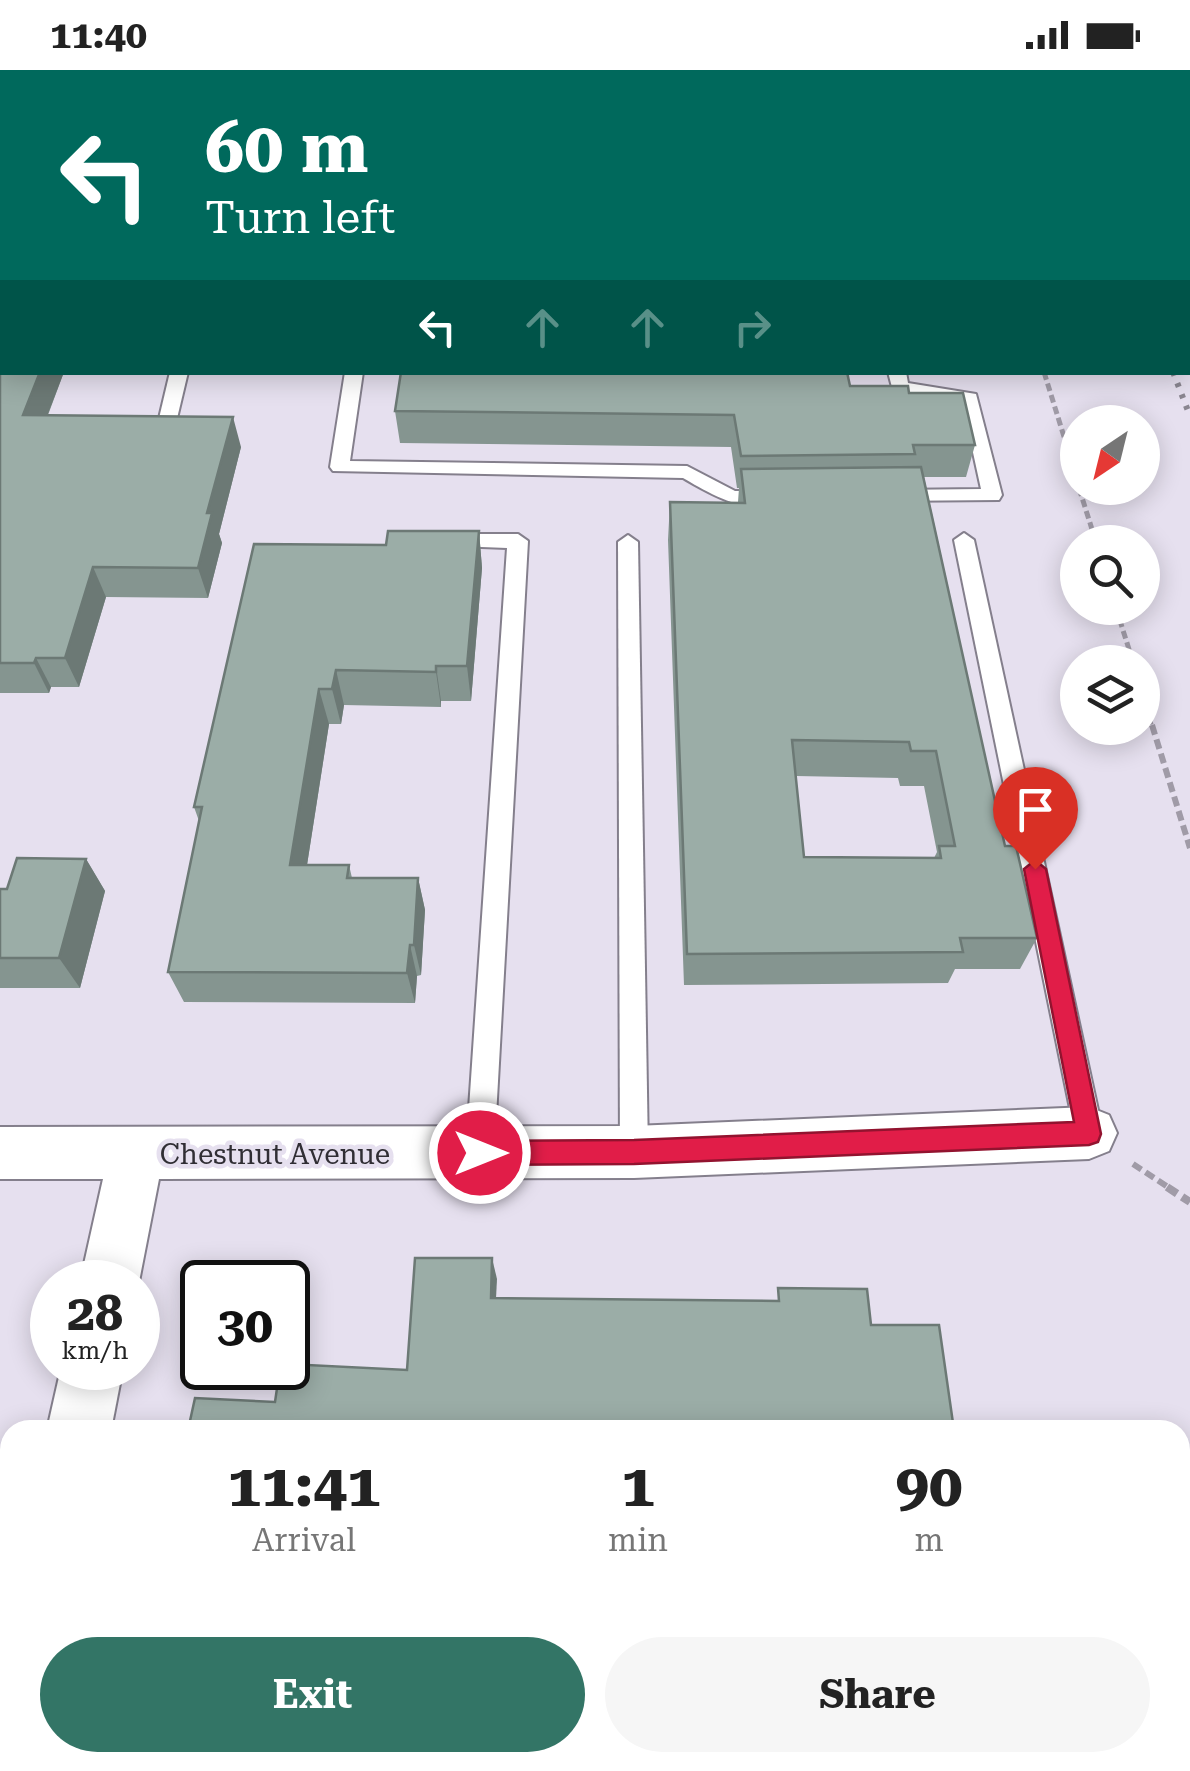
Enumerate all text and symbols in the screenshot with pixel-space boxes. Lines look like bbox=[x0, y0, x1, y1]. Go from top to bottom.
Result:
text: 11:40 bbox=[50, 13, 147, 57]
text: 60 m bbox=[205, 107, 369, 189]
icon: left bbox=[40, 110, 170, 240]
text: Turn left bbox=[205, 191, 395, 244]
icon: left bbox=[410, 300, 465, 355]
icon: ahead bbox=[515, 300, 570, 355]
icon: ahead bbox=[620, 300, 675, 355]
icon: right bbox=[725, 300, 780, 355]
north arrow bbox=[1060, 405, 1160, 505]
map controls bbox=[1060, 405, 1160, 745]
button: search bbox=[1060, 525, 1160, 625]
button: layers bbox=[1060, 645, 1160, 745]
pin bbox=[993, 767, 1078, 870]
icon: arrive bbox=[1008, 782, 1063, 837]
position arrow bbox=[428, 1101, 532, 1205]
street label: Chestnut Avenue bbox=[160, 1138, 390, 1171]
speed limit sign: 30 bbox=[180, 1260, 310, 1390]
text: 28 bbox=[67, 1284, 123, 1342]
text: km/h bbox=[62, 1336, 128, 1365]
text: 11:41 bbox=[227, 1450, 381, 1521]
text: 1 bbox=[621, 1450, 655, 1521]
text: 90 bbox=[895, 1450, 963, 1521]
text: Arrival bbox=[252, 1521, 356, 1559]
text: min bbox=[608, 1521, 668, 1559]
text: m bbox=[914, 1521, 944, 1559]
button: Exit bbox=[40, 1637, 585, 1752]
button: Share bbox=[605, 1637, 1150, 1752]

